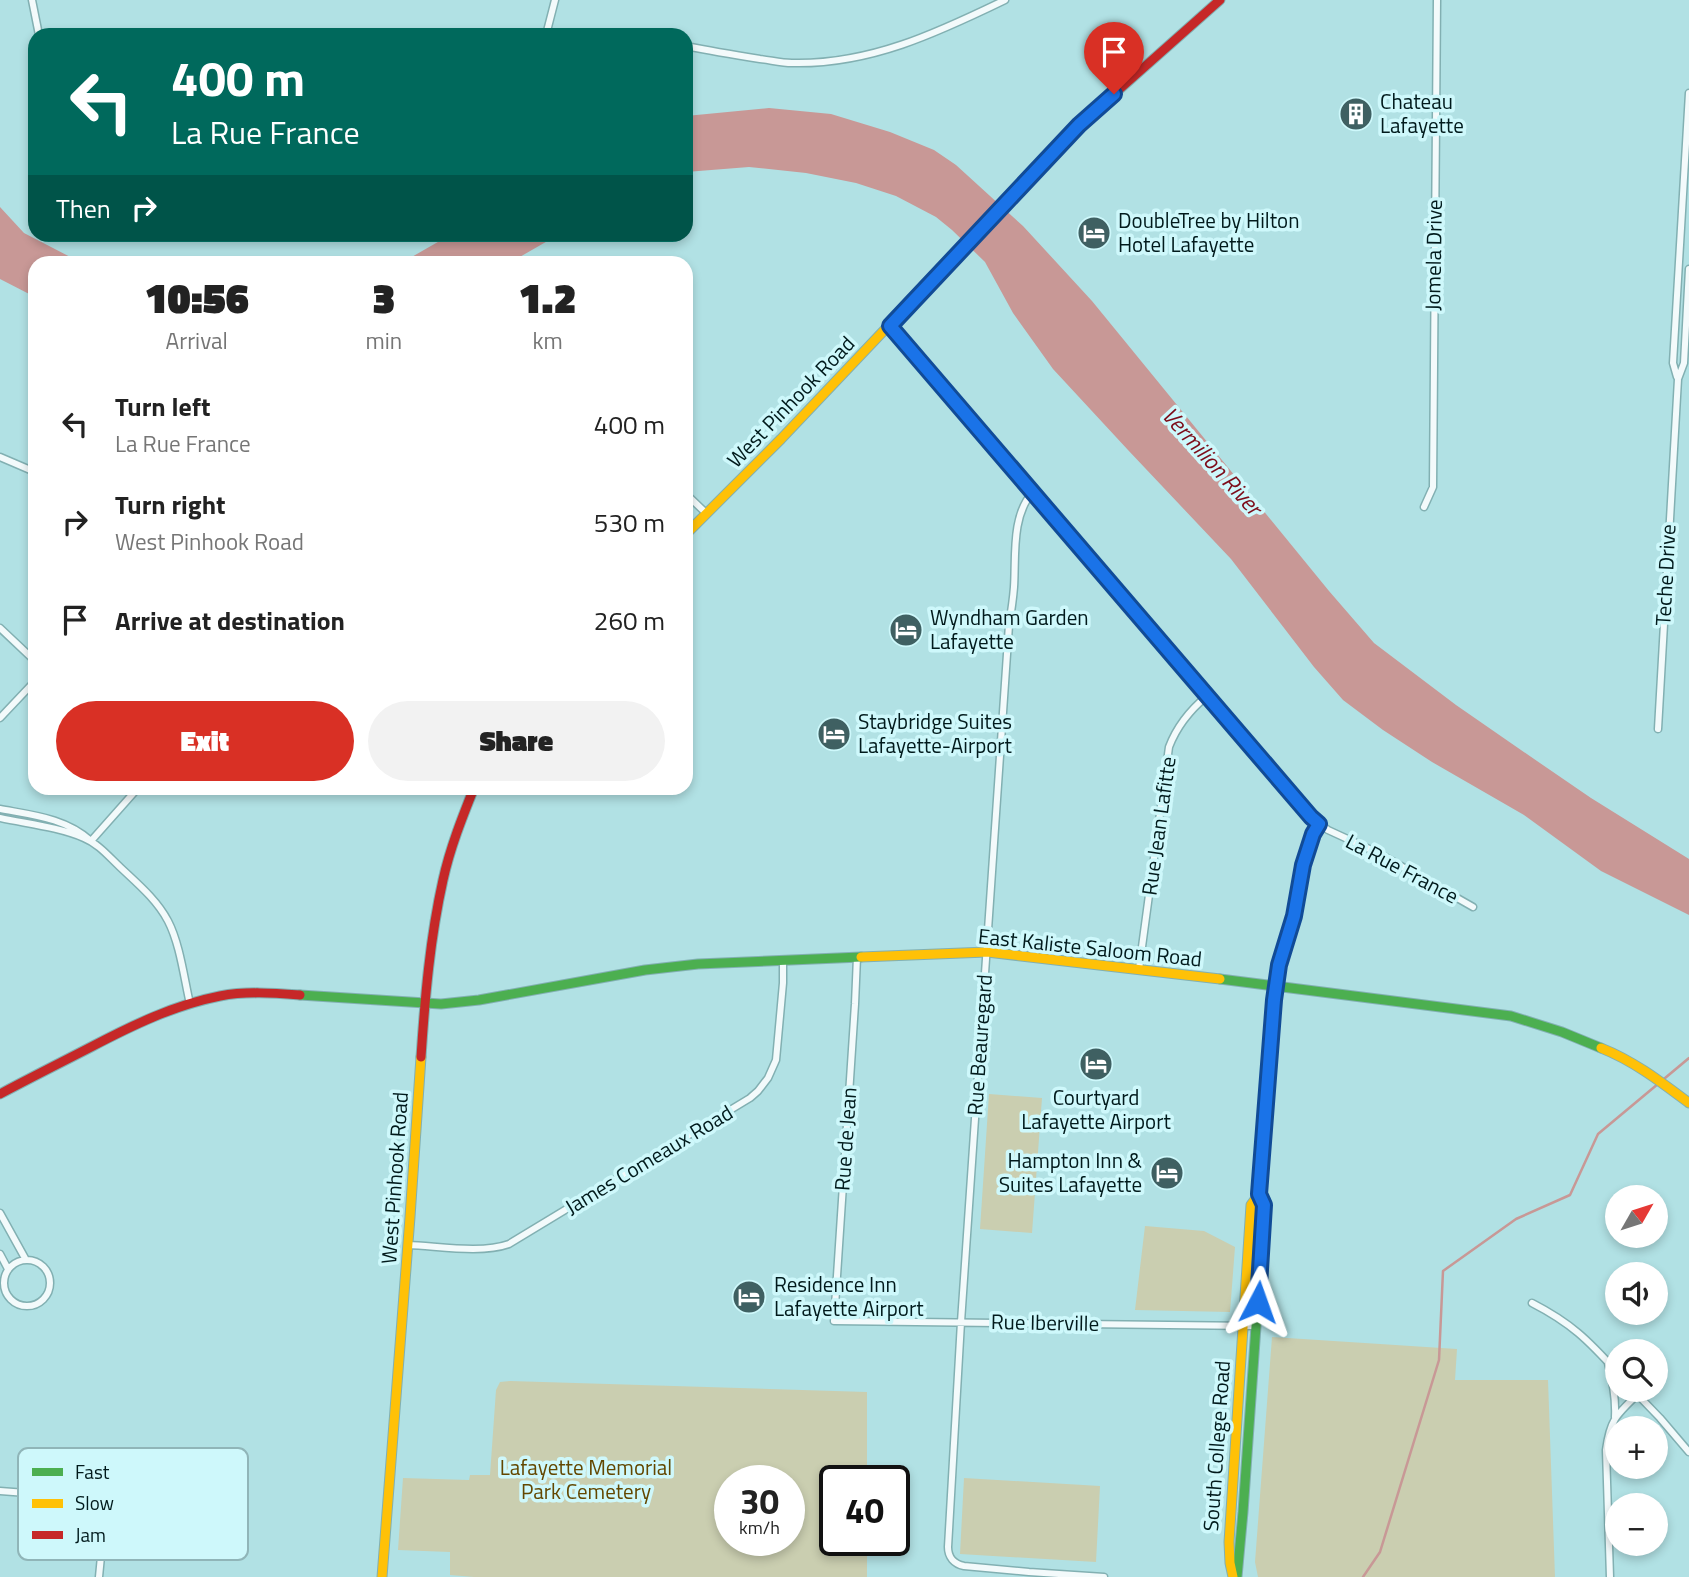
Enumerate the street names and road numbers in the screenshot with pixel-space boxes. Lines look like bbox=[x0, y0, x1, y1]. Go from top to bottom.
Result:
street label: Jomela Drive bbox=[1416, 199, 1450, 311]
street label: West Pinhook Road bbox=[719, 328, 862, 474]
street label: Teche Drive bbox=[1646, 524, 1684, 626]
street label: Rue Jean Lafitte bbox=[1132, 754, 1184, 897]
street label: La Rue France bbox=[1340, 825, 1465, 911]
street label: East Kaliste Saloom Road bbox=[977, 919, 1204, 975]
street label: Rue Beauregard bbox=[958, 973, 1000, 1117]
street label: Rue de Jean bbox=[825, 1086, 865, 1192]
street label: West Pinhook Road bbox=[372, 1091, 416, 1265]
street label: James Comeaux Road bbox=[558, 1096, 739, 1222]
street label: Rue Iberville bbox=[991, 1305, 1099, 1339]
street label: South College Road bbox=[1194, 1360, 1238, 1532]

